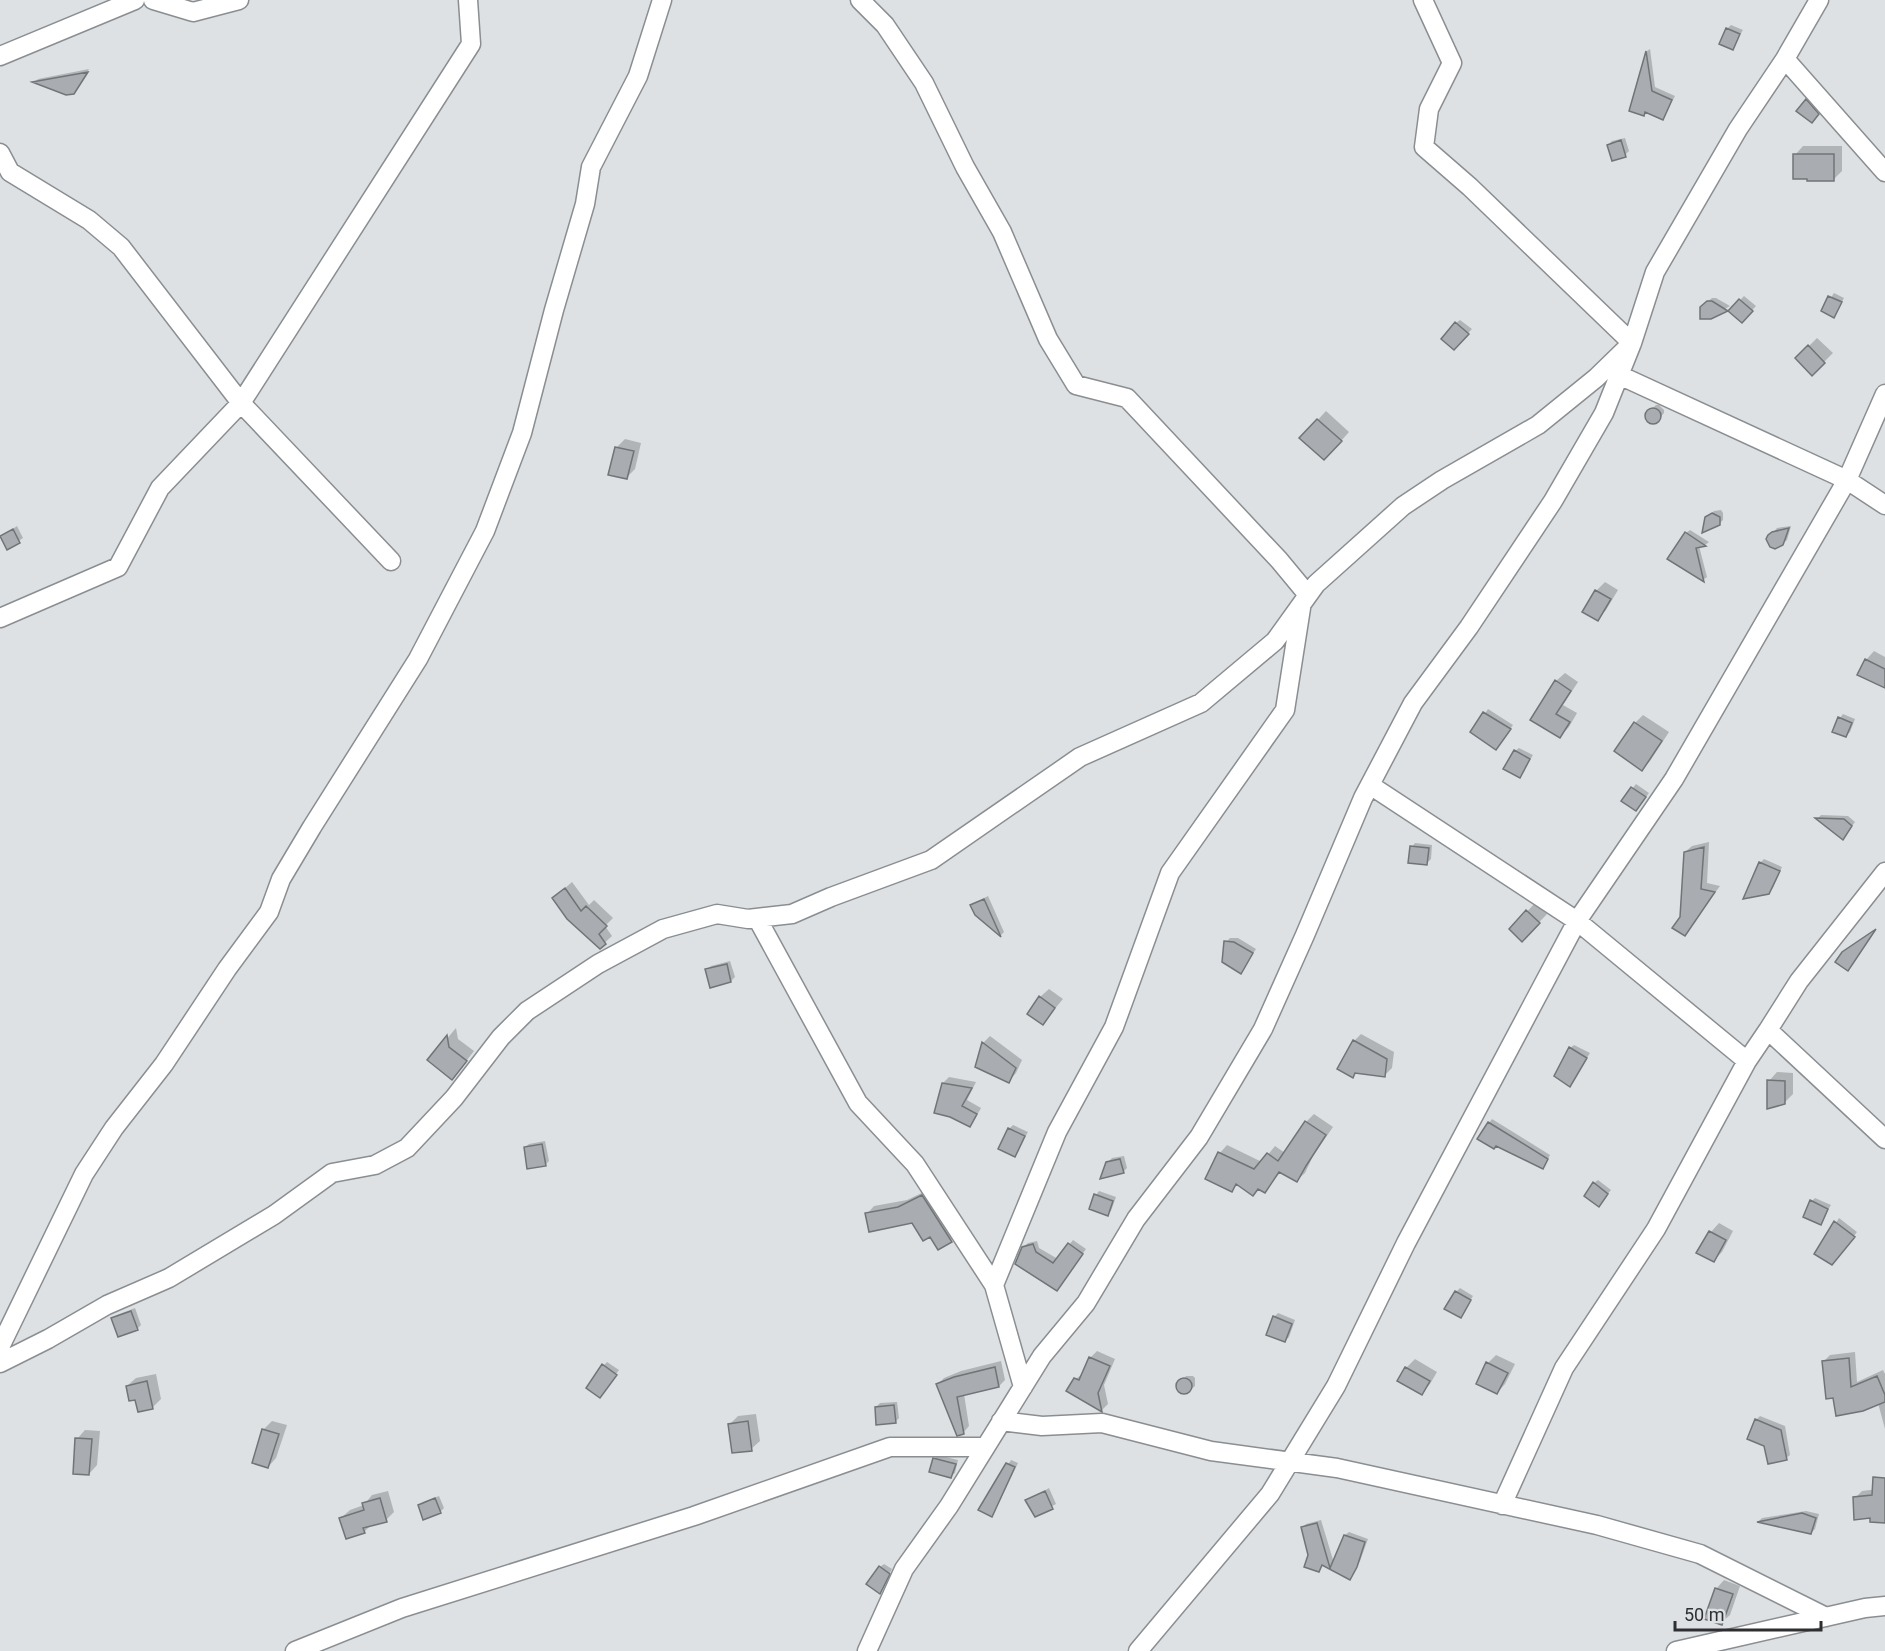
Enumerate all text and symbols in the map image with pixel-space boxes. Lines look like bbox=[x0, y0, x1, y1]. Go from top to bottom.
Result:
scale bar bbox=[1675, 1594, 1820, 1632]
text: 50 m bbox=[1684, 1604, 1724, 1625]

